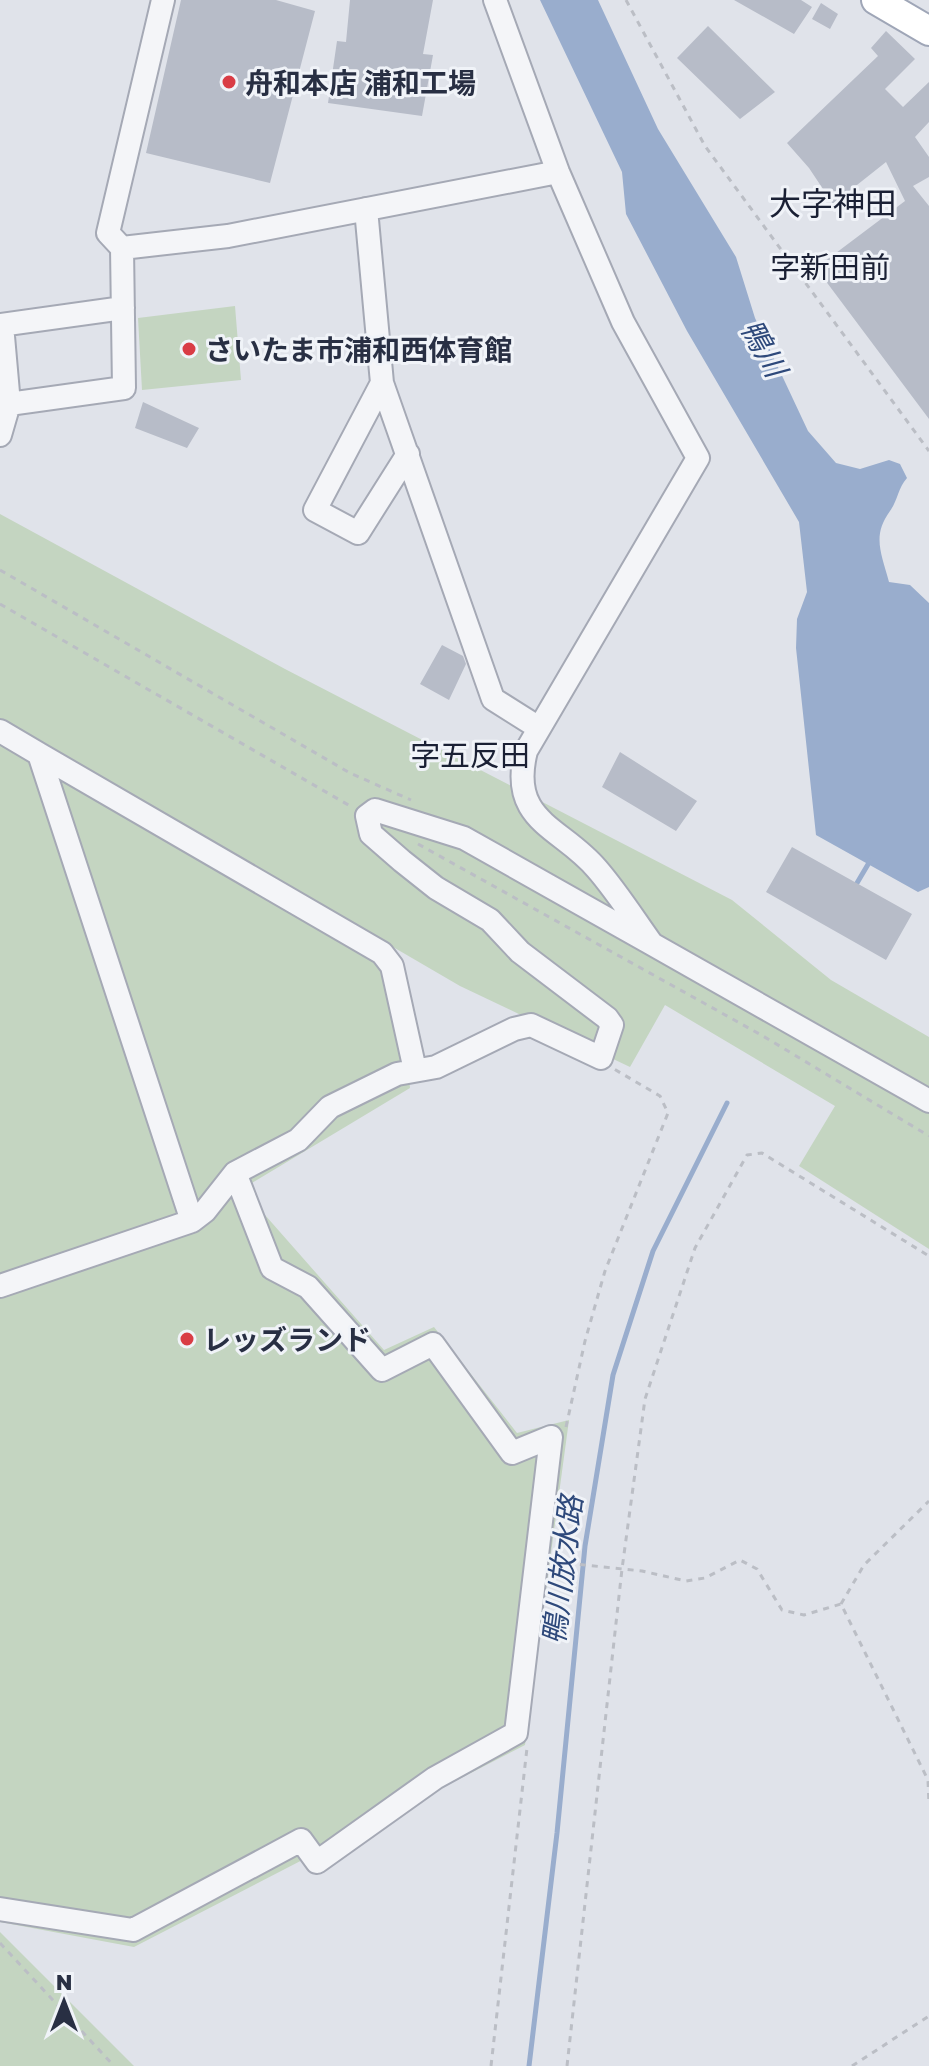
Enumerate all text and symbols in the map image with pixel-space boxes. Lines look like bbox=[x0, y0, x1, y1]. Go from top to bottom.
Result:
place label: 舟和本店 浦和工場 bbox=[245, 66, 476, 99]
marker: 舟和本店 浦和工場 bbox=[220, 73, 238, 91]
district label: 大字神田 bbox=[769, 184, 897, 222]
district label: 字新田前 bbox=[770, 249, 890, 285]
water label: 鴨川 bbox=[734, 313, 796, 386]
place label: さいたま市浦和西体育館 bbox=[205, 333, 512, 366]
marker: さいたま市浦和西体育館 bbox=[180, 340, 198, 358]
district label: 字五反田 bbox=[410, 737, 530, 773]
place label: レッズランド bbox=[203, 1323, 371, 1356]
marker: レッズランド bbox=[178, 1330, 196, 1348]
water label: 鴨川放水路 bbox=[535, 1490, 589, 1647]
north arrow bbox=[24, 1962, 104, 2042]
text: N bbox=[56, 1968, 72, 1995]

